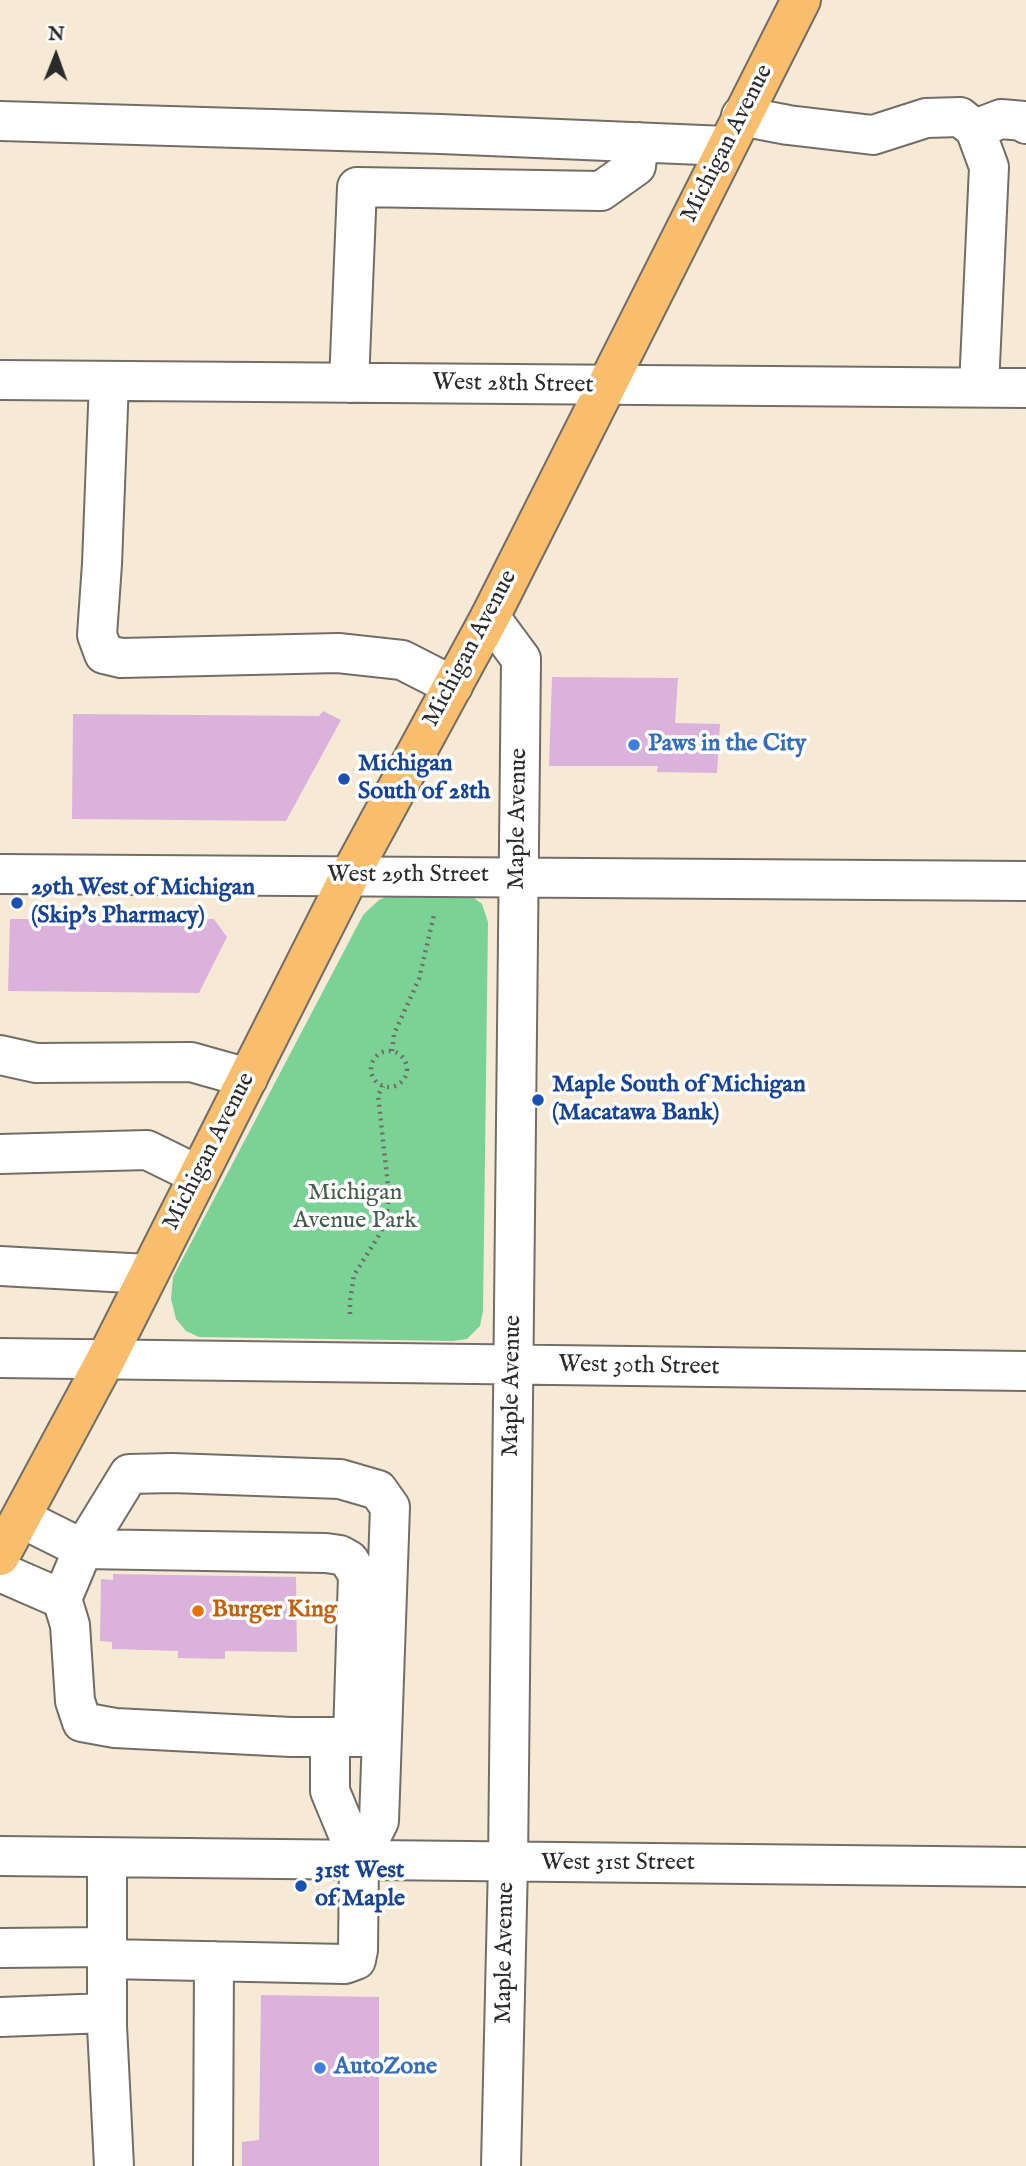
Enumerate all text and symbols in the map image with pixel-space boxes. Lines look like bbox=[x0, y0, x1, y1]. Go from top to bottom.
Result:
north arrow bbox=[21, 21, 91, 91]
text: N bbox=[48, 23, 65, 47]
street label: Michigan Avenue bbox=[676, 60, 780, 228]
street label: West 28th Street bbox=[432, 369, 594, 401]
street label: Michigan Avenue bbox=[418, 566, 524, 732]
place label: Paws in the City bbox=[648, 731, 806, 759]
marker: Paws in the City bbox=[626, 737, 642, 753]
street label: Maple Avenue bbox=[503, 748, 535, 890]
place label: Michigan South of 28th bbox=[358, 751, 490, 807]
marker: Michigan South of 28th bbox=[336, 771, 352, 787]
street label: West 29th Street bbox=[327, 862, 489, 890]
place label: 29th West of Michigan (Skip's Pharmacy) bbox=[31, 875, 255, 931]
marker: 29th West of Michigan (Skip's Pharmacy) bbox=[9, 895, 25, 911]
street label: Michigan Avenue bbox=[158, 1068, 262, 1236]
place label: Maple South of Michigan (Macatawa Bank) bbox=[552, 1072, 806, 1128]
marker: Maple South of Michigan (Macatawa Bank) bbox=[530, 1092, 546, 1108]
park label: Michigan Avenue Park bbox=[293, 1180, 417, 1236]
street label: Maple Avenue bbox=[497, 1315, 529, 1457]
street label: West 30th Street bbox=[558, 1351, 720, 1383]
place label: Burger King bbox=[212, 1597, 337, 1625]
marker: Burger King bbox=[190, 1603, 206, 1619]
street label: West 31st Street bbox=[541, 1850, 695, 1878]
place label: 31st West of Maple bbox=[315, 1858, 405, 1914]
marker: 31st West of Maple bbox=[293, 1878, 309, 1894]
street label: Maple Avenue bbox=[490, 1882, 522, 2024]
place label: AutoZone bbox=[334, 2054, 437, 2082]
marker: AutoZone bbox=[312, 2060, 328, 2076]

